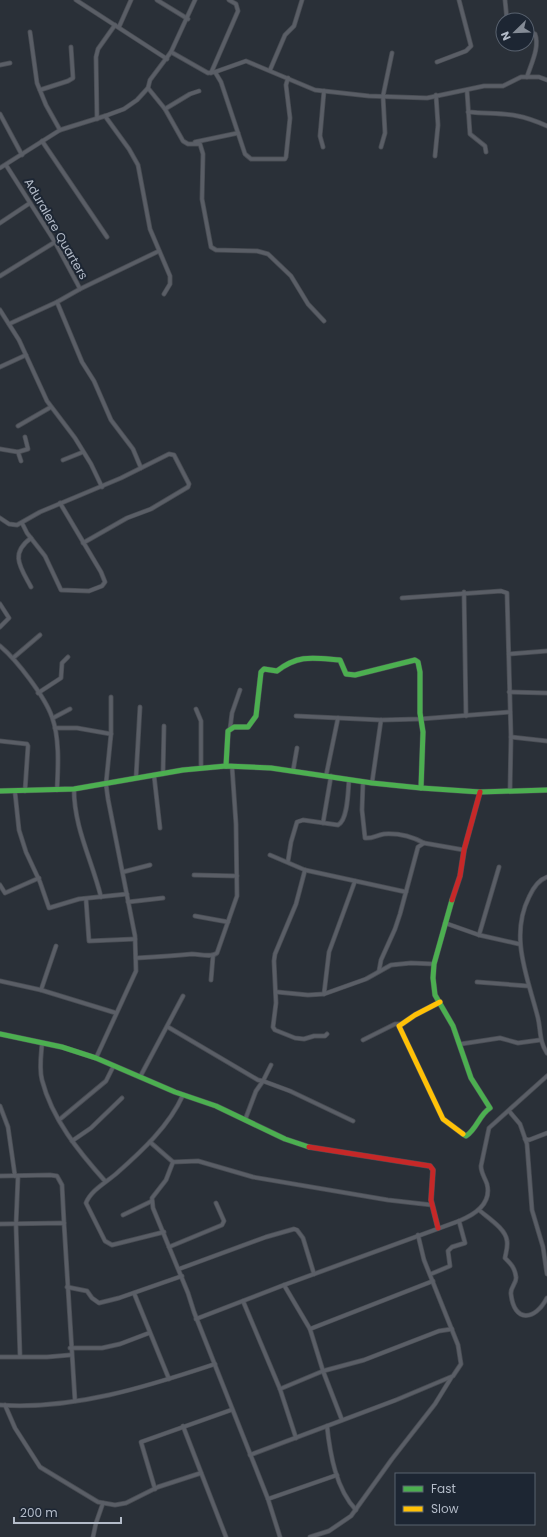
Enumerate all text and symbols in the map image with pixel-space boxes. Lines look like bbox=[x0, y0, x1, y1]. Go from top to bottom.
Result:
north arrow bbox=[495, 12, 535, 52]
text: N bbox=[497, 29, 515, 43]
street label: Aduralere Quarters bbox=[21, 175, 92, 282]
legend bbox=[395, 1473, 535, 1525]
text: Fast bbox=[431, 1480, 456, 1497]
scale bar bbox=[14, 1499, 121, 1525]
text: Slow bbox=[431, 1500, 459, 1517]
text: 200 m bbox=[20, 1504, 58, 1521]

